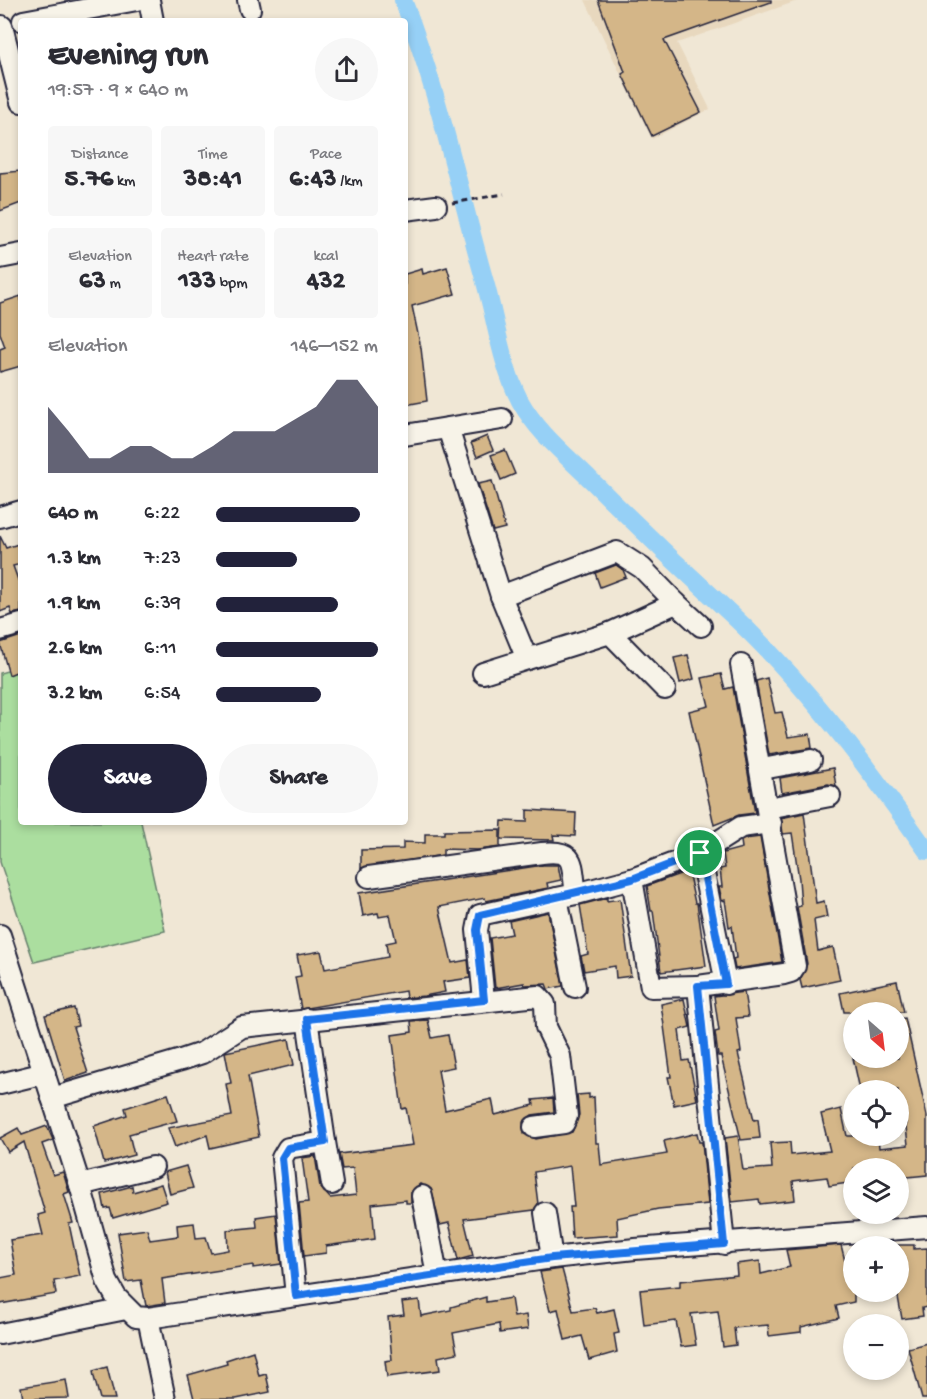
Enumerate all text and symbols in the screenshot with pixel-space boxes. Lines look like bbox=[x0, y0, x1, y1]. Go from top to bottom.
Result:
text: Evening run bbox=[48, 38, 208, 76]
button: share bbox=[315, 38, 378, 101]
text: 19:57 · 9 × 640 m bbox=[48, 80, 188, 103]
text: Distance bbox=[72, 146, 128, 165]
text: Time bbox=[198, 146, 228, 165]
text: Pace bbox=[310, 146, 342, 165]
text: 5.76 bbox=[65, 165, 113, 196]
text: 38:41 bbox=[184, 165, 242, 196]
text: 6:43 bbox=[289, 165, 337, 196]
text: km bbox=[113, 173, 135, 192]
text: /km bbox=[337, 173, 363, 192]
text: Elevation bbox=[68, 248, 132, 267]
text: Heart rate bbox=[177, 248, 249, 267]
text: kcal bbox=[314, 248, 338, 267]
text: 63 bbox=[79, 267, 106, 298]
text: 133 bbox=[179, 267, 216, 298]
text: 432 bbox=[307, 267, 345, 298]
text: m bbox=[106, 275, 121, 294]
text: bpm bbox=[216, 275, 247, 294]
text: Elevation bbox=[48, 336, 128, 359]
text: 146–152 m bbox=[291, 336, 378, 359]
text: 640 m bbox=[48, 503, 98, 526]
text: 6:22 bbox=[144, 503, 180, 526]
text: 1.3 km bbox=[48, 548, 101, 571]
text: 7:23 bbox=[144, 548, 181, 571]
text: 1.9 km bbox=[48, 593, 100, 616]
text: 6:39 bbox=[144, 593, 181, 616]
text: 2.6 km bbox=[48, 638, 102, 661]
text: 6:11 bbox=[144, 638, 177, 661]
text: 3.2 km bbox=[48, 683, 102, 706]
text: 6:54 bbox=[144, 683, 180, 706]
button: Save bbox=[48, 744, 207, 813]
button: Share bbox=[219, 744, 378, 813]
pin bbox=[674, 827, 725, 878]
icon: arrive bbox=[683, 836, 716, 869]
north arrow bbox=[843, 1002, 909, 1068]
map controls bbox=[843, 1002, 909, 1380]
button: locate bbox=[843, 1080, 909, 1146]
button: layers bbox=[843, 1158, 909, 1224]
button: + bbox=[843, 1236, 909, 1302]
button: − bbox=[843, 1314, 909, 1380]

